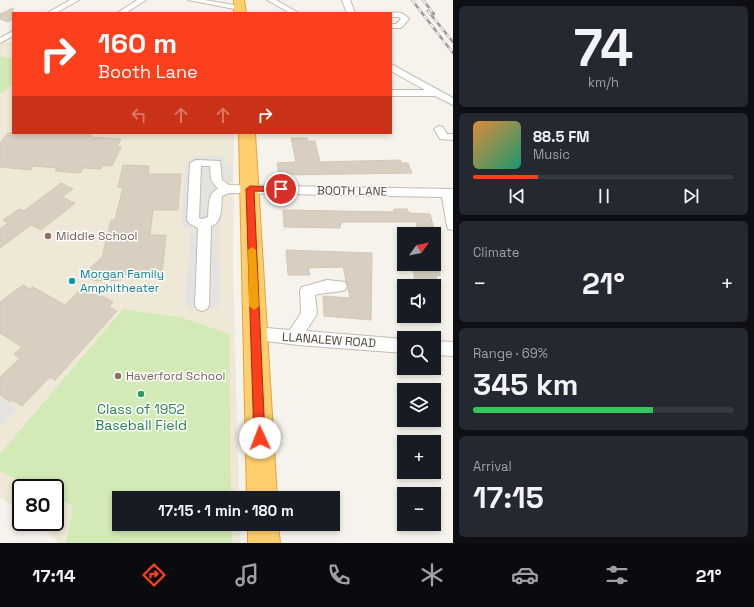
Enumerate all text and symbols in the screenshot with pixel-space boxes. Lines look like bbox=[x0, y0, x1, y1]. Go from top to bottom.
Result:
text: 74 bbox=[574, 15, 633, 81]
text: 160 m bbox=[98, 25, 177, 61]
icon: right bbox=[32, 28, 84, 80]
text: Booth Lane bbox=[98, 60, 198, 83]
text: km/h bbox=[588, 74, 619, 91]
icon: left bbox=[128, 104, 150, 126]
icon: ahead bbox=[170, 104, 192, 126]
icon: ahead bbox=[212, 104, 234, 126]
icon: right bbox=[254, 104, 276, 126]
text: 88.5 FM bbox=[533, 127, 590, 146]
text: Music bbox=[533, 146, 570, 163]
pin bbox=[264, 172, 298, 206]
icon: arrive bbox=[270, 178, 292, 200]
street label: BOOTH LANE bbox=[317, 182, 388, 200]
icon: previous bbox=[506, 185, 528, 207]
icon: pause bbox=[593, 185, 615, 207]
icon: next bbox=[680, 185, 702, 207]
north arrow bbox=[397, 227, 441, 271]
map controls bbox=[397, 227, 441, 531]
place label: Middle School bbox=[56, 228, 138, 244]
marker: Middle School bbox=[43, 231, 53, 241]
text: Climate bbox=[473, 244, 519, 261]
text: 21° bbox=[582, 264, 625, 303]
place label: Morgan Family Amphitheater bbox=[80, 266, 164, 296]
text: − bbox=[473, 269, 487, 297]
text: + bbox=[720, 269, 734, 297]
marker: Morgan Family Amphitheater bbox=[67, 276, 77, 286]
button: sound bbox=[397, 279, 441, 323]
street label: LLANALEW ROAD bbox=[282, 329, 376, 351]
button: search bbox=[397, 331, 441, 375]
text: Range · 69% bbox=[473, 345, 548, 362]
text: 345 km bbox=[473, 365, 578, 404]
place label: Haverford School bbox=[126, 368, 226, 384]
marker: Haverford School bbox=[113, 371, 123, 381]
button: layers bbox=[397, 383, 441, 427]
marker: Class of 1952 Baseball Field bbox=[136, 389, 146, 399]
place label: Class of 1952 Baseball Field bbox=[95, 400, 187, 434]
position arrow bbox=[239, 417, 281, 459]
button: + bbox=[397, 435, 441, 479]
text: Arrival bbox=[473, 458, 512, 475]
text: 17:15 bbox=[473, 478, 544, 517]
speed limit sign: 80 bbox=[12, 479, 64, 531]
button: − bbox=[397, 487, 441, 531]
text: 17:15 · 1 min · 180 m bbox=[158, 501, 294, 520]
icon: directions bbox=[140, 561, 168, 589]
icon: music bbox=[233, 561, 261, 589]
icon: phone bbox=[325, 561, 353, 589]
icon: climate bbox=[418, 561, 446, 589]
icon: car bbox=[511, 561, 539, 589]
icon: filters bbox=[603, 561, 631, 589]
text: 17:14 bbox=[32, 564, 75, 587]
text: 21° bbox=[696, 564, 722, 587]

